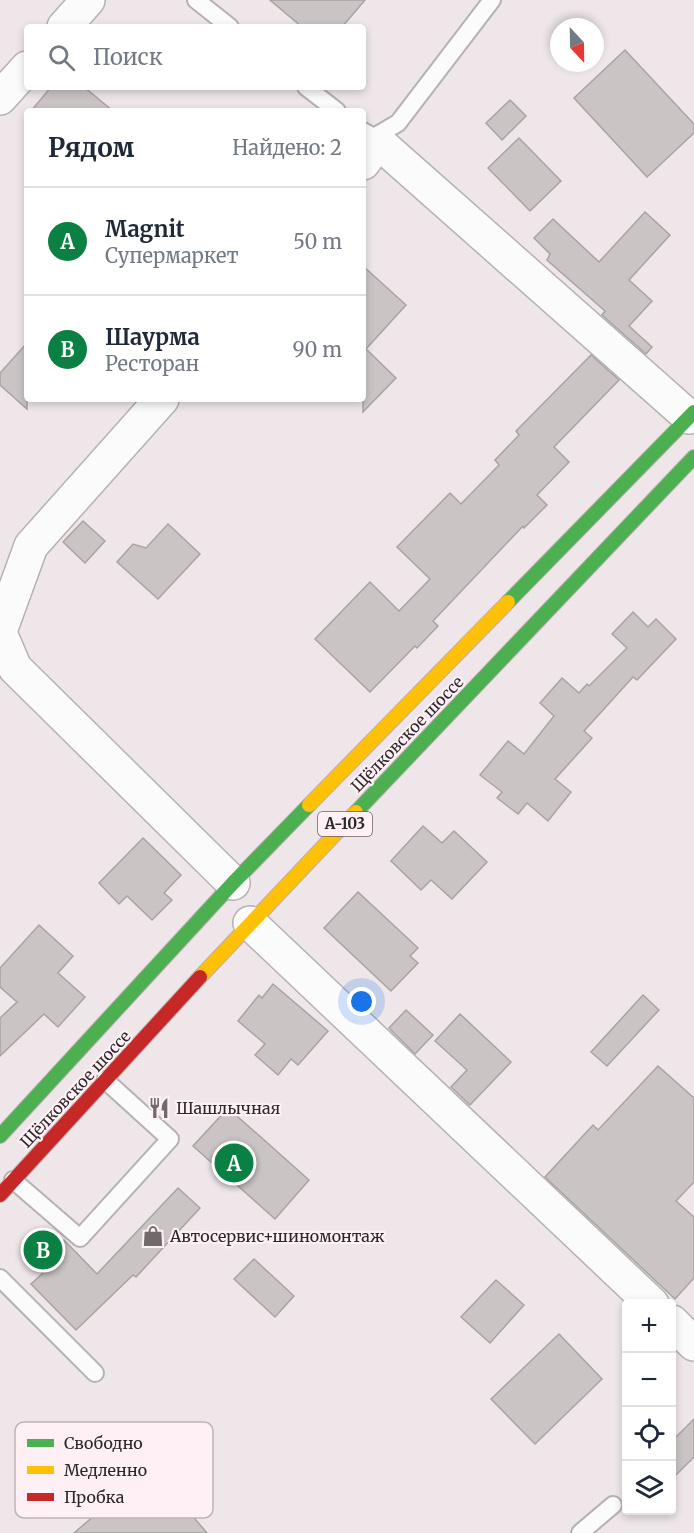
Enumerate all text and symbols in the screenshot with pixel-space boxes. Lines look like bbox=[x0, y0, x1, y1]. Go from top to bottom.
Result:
north arrow bbox=[550, 18, 604, 72]
search box bbox=[24, 24, 366, 90]
icon: search bbox=[45, 41, 78, 74]
text: Поиск bbox=[93, 43, 163, 71]
text: Рядом bbox=[48, 131, 134, 164]
text: Найдено: 2 bbox=[232, 135, 342, 160]
text: Magnit bbox=[105, 215, 185, 243]
text: A bbox=[60, 229, 75, 254]
text: 50 m bbox=[293, 229, 342, 254]
text: Супермаркет bbox=[105, 243, 239, 268]
text: Шаурма bbox=[105, 323, 200, 351]
text: B bbox=[61, 337, 74, 362]
text: 90 m bbox=[292, 337, 342, 362]
text: Ресторан bbox=[105, 351, 199, 376]
street label: Щёлковское шоссе bbox=[347, 672, 467, 796]
road number: А-103 bbox=[318, 812, 372, 836]
your location bbox=[347, 987, 376, 1016]
street label: Щёлковское шоссе bbox=[15, 1026, 135, 1152]
restaurant icon: Шашлычная bbox=[147, 1096, 171, 1120]
place label: Шашлычная bbox=[176, 1098, 280, 1118]
pin: A bbox=[214, 1140, 254, 1186]
shop icon: Автосервис+шиномонтаж bbox=[141, 1224, 165, 1248]
place label: Автосервис+шиномонтаж bbox=[169, 1226, 385, 1246]
pin: B bbox=[24, 1228, 63, 1272]
map controls bbox=[622, 1299, 676, 1515]
button: + bbox=[622, 1299, 676, 1353]
button: − bbox=[622, 1353, 676, 1407]
button: locate bbox=[622, 1407, 676, 1461]
legend bbox=[15, 1422, 213, 1518]
text: Свободно bbox=[64, 1433, 143, 1453]
text: Медленно bbox=[64, 1460, 147, 1480]
button: layers bbox=[622, 1461, 676, 1515]
text: Пробка bbox=[64, 1487, 125, 1507]

